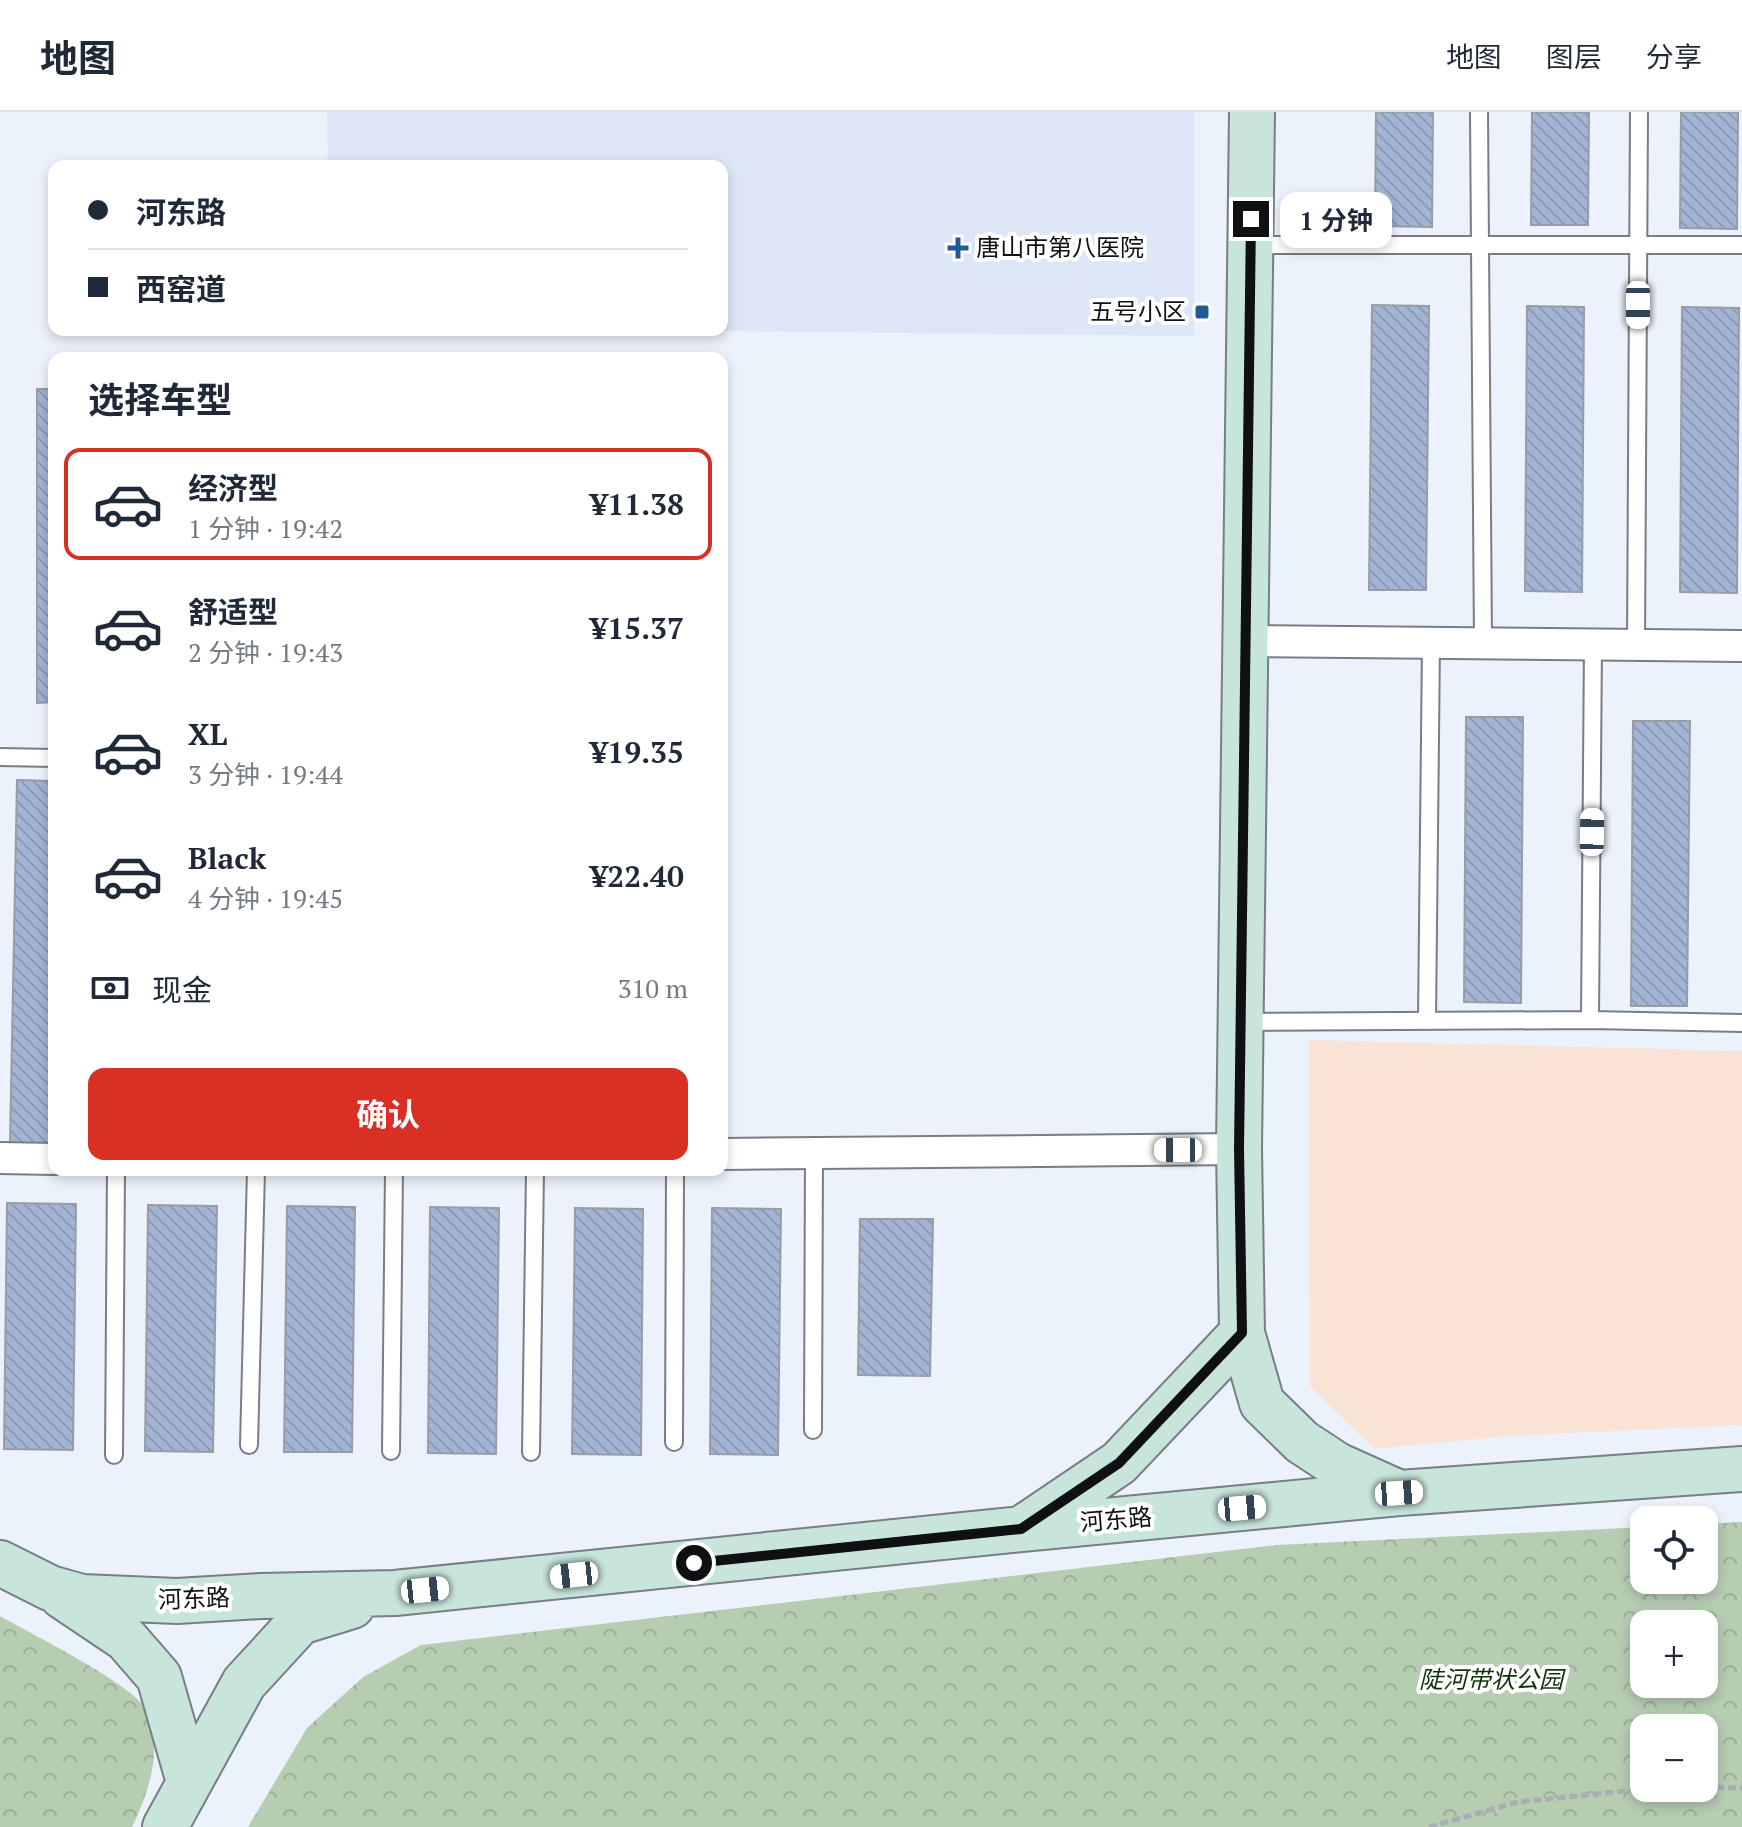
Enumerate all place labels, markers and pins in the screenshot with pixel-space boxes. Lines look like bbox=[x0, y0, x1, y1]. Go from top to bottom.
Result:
place label: 唐山市第八医院 bbox=[976, 231, 1144, 263]
marker: 唐山市第八医院 bbox=[947, 237, 969, 259]
place label: 五号小区 bbox=[1090, 295, 1186, 327]
marker: 五号小区 bbox=[1193, 303, 1211, 321]

